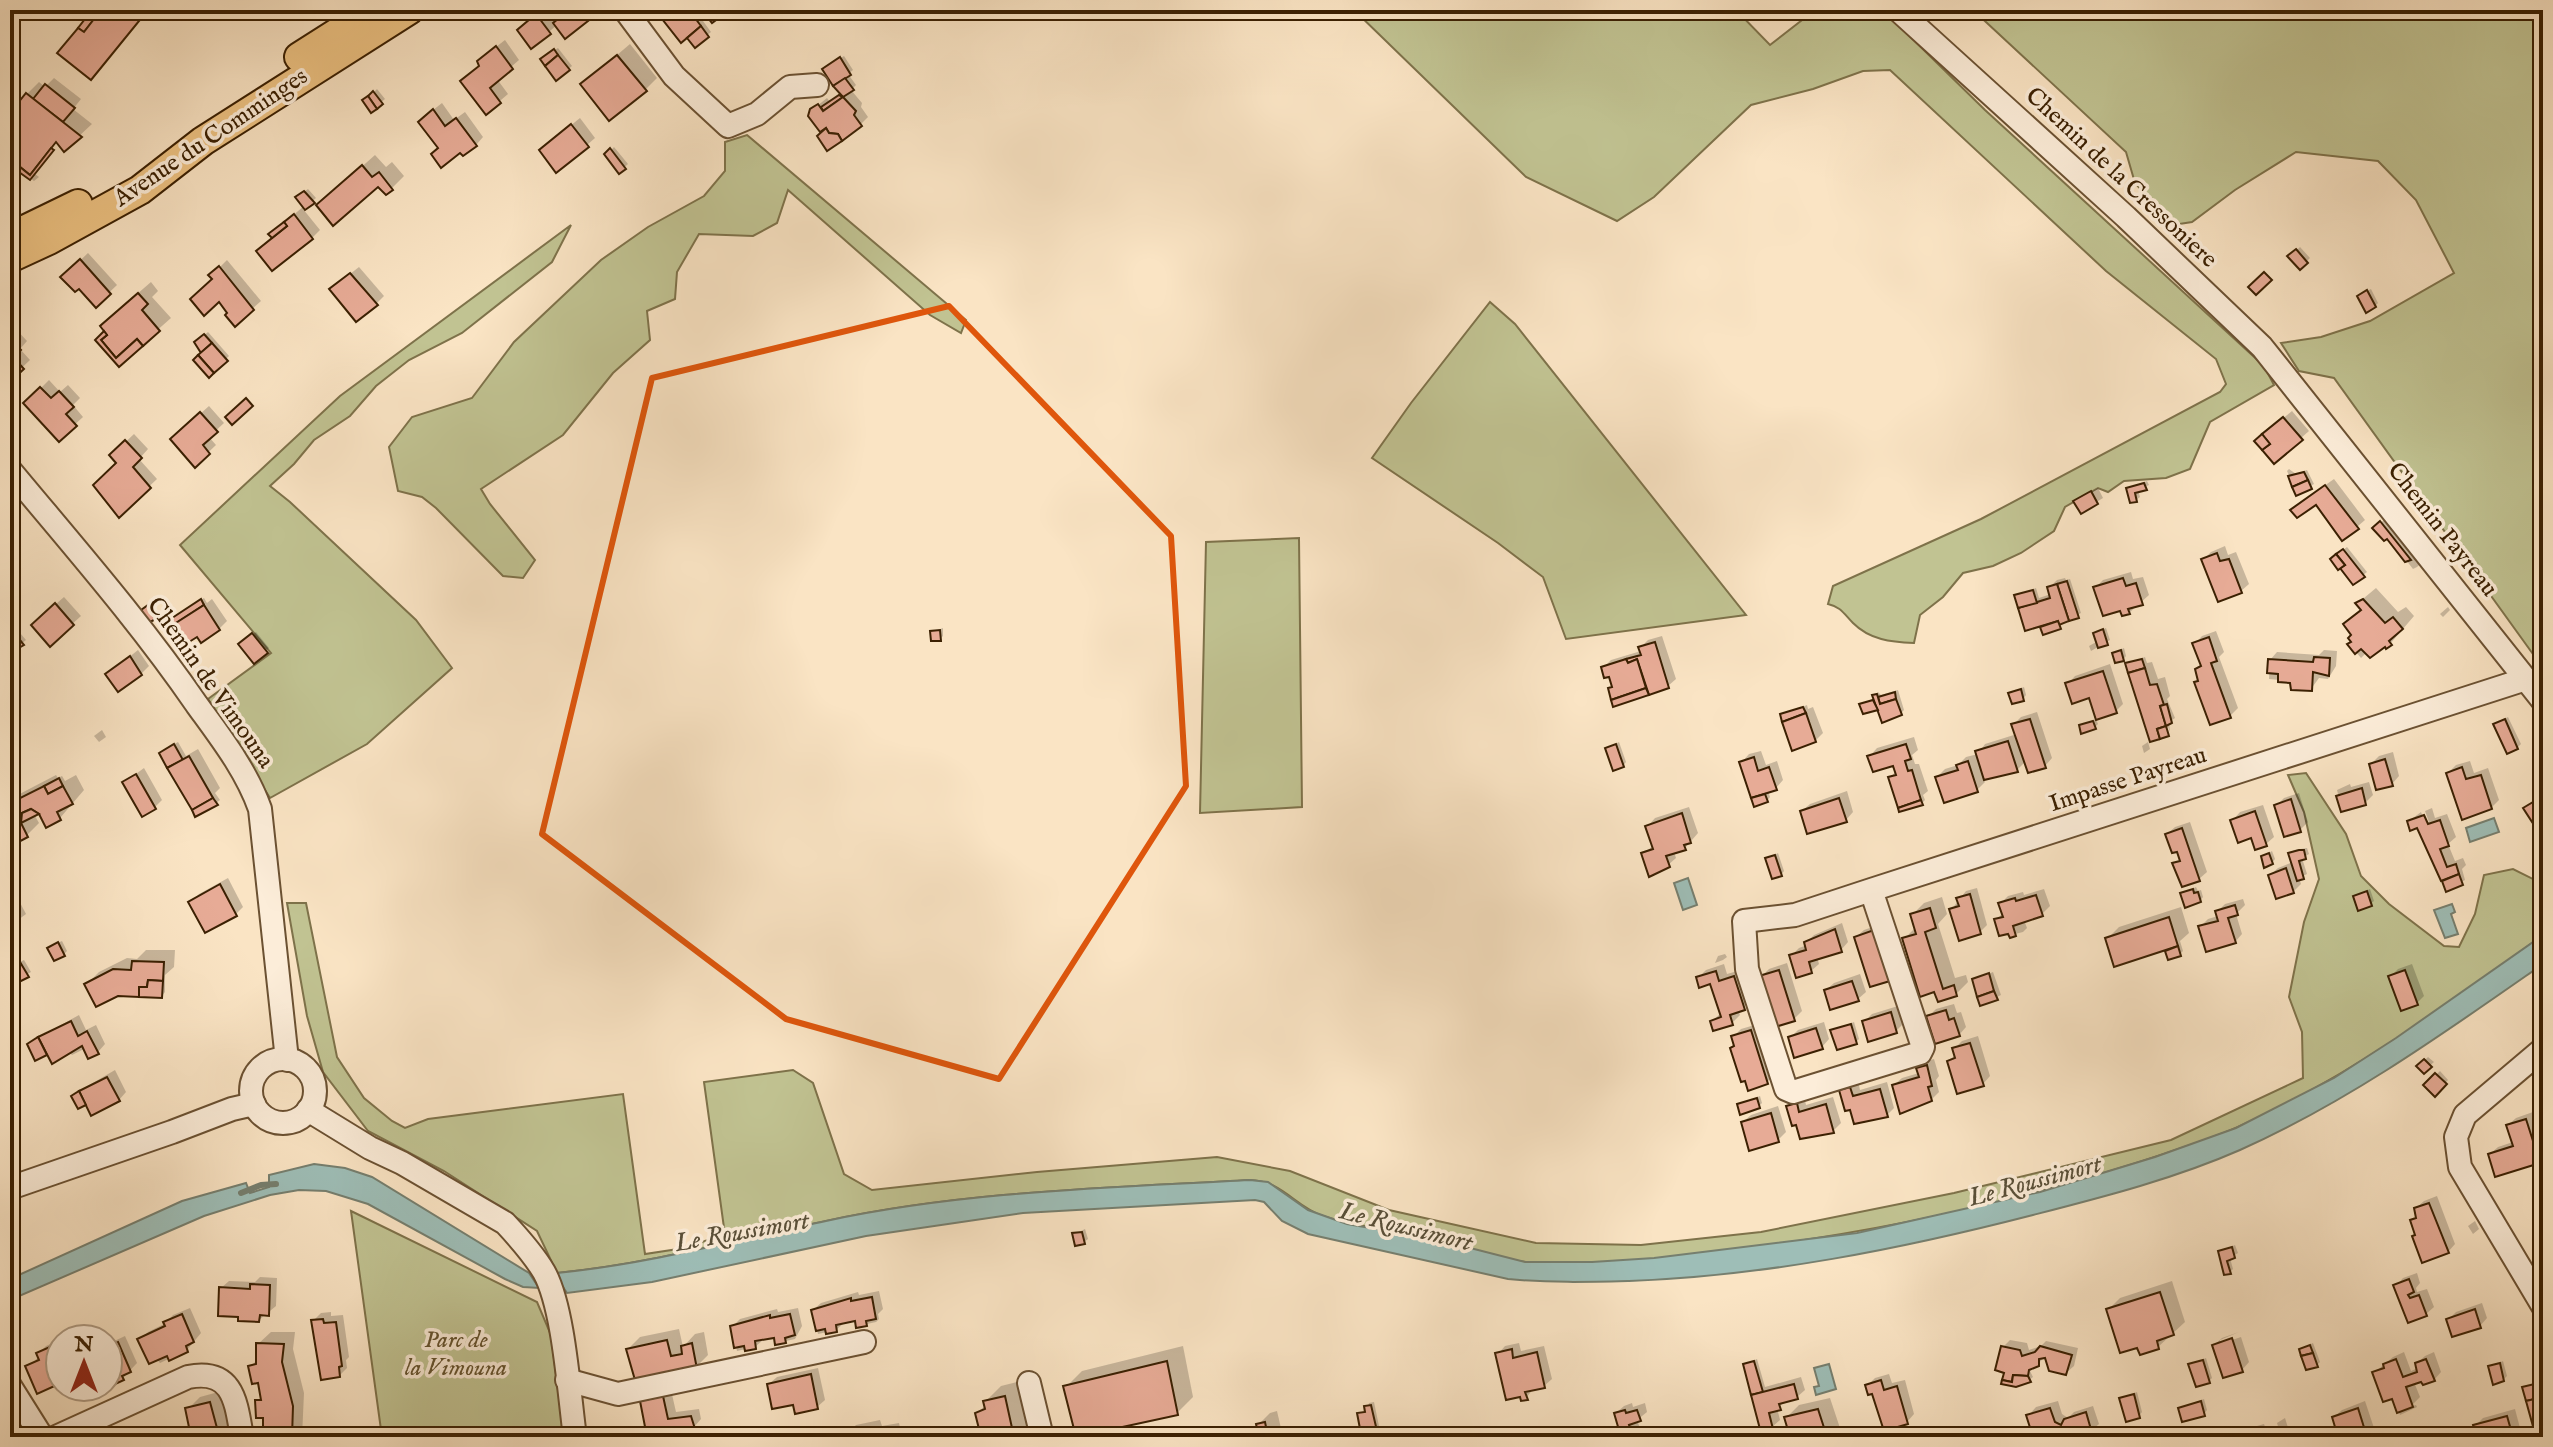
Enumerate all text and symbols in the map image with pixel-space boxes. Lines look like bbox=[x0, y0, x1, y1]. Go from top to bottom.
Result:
street label: Avenue du Comminges bbox=[107, 61, 314, 215]
street label: Chemin de la Cressoniere bbox=[2018, 81, 2224, 275]
street label: Chemin Payreau bbox=[2380, 457, 2504, 603]
street label: Chemin de Vimouna bbox=[139, 591, 281, 775]
street label: Impasse Payreau bbox=[2045, 740, 2211, 820]
water label: Le Roussimort bbox=[1964, 1147, 2107, 1215]
water label: Le Roussimort bbox=[1335, 1194, 1478, 1260]
water label: Le Roussimort bbox=[671, 1204, 814, 1260]
north arrow bbox=[44, 1323, 124, 1403]
park label: Parc de la Vimouna bbox=[405, 1325, 507, 1384]
text: N bbox=[73, 1331, 94, 1359]

